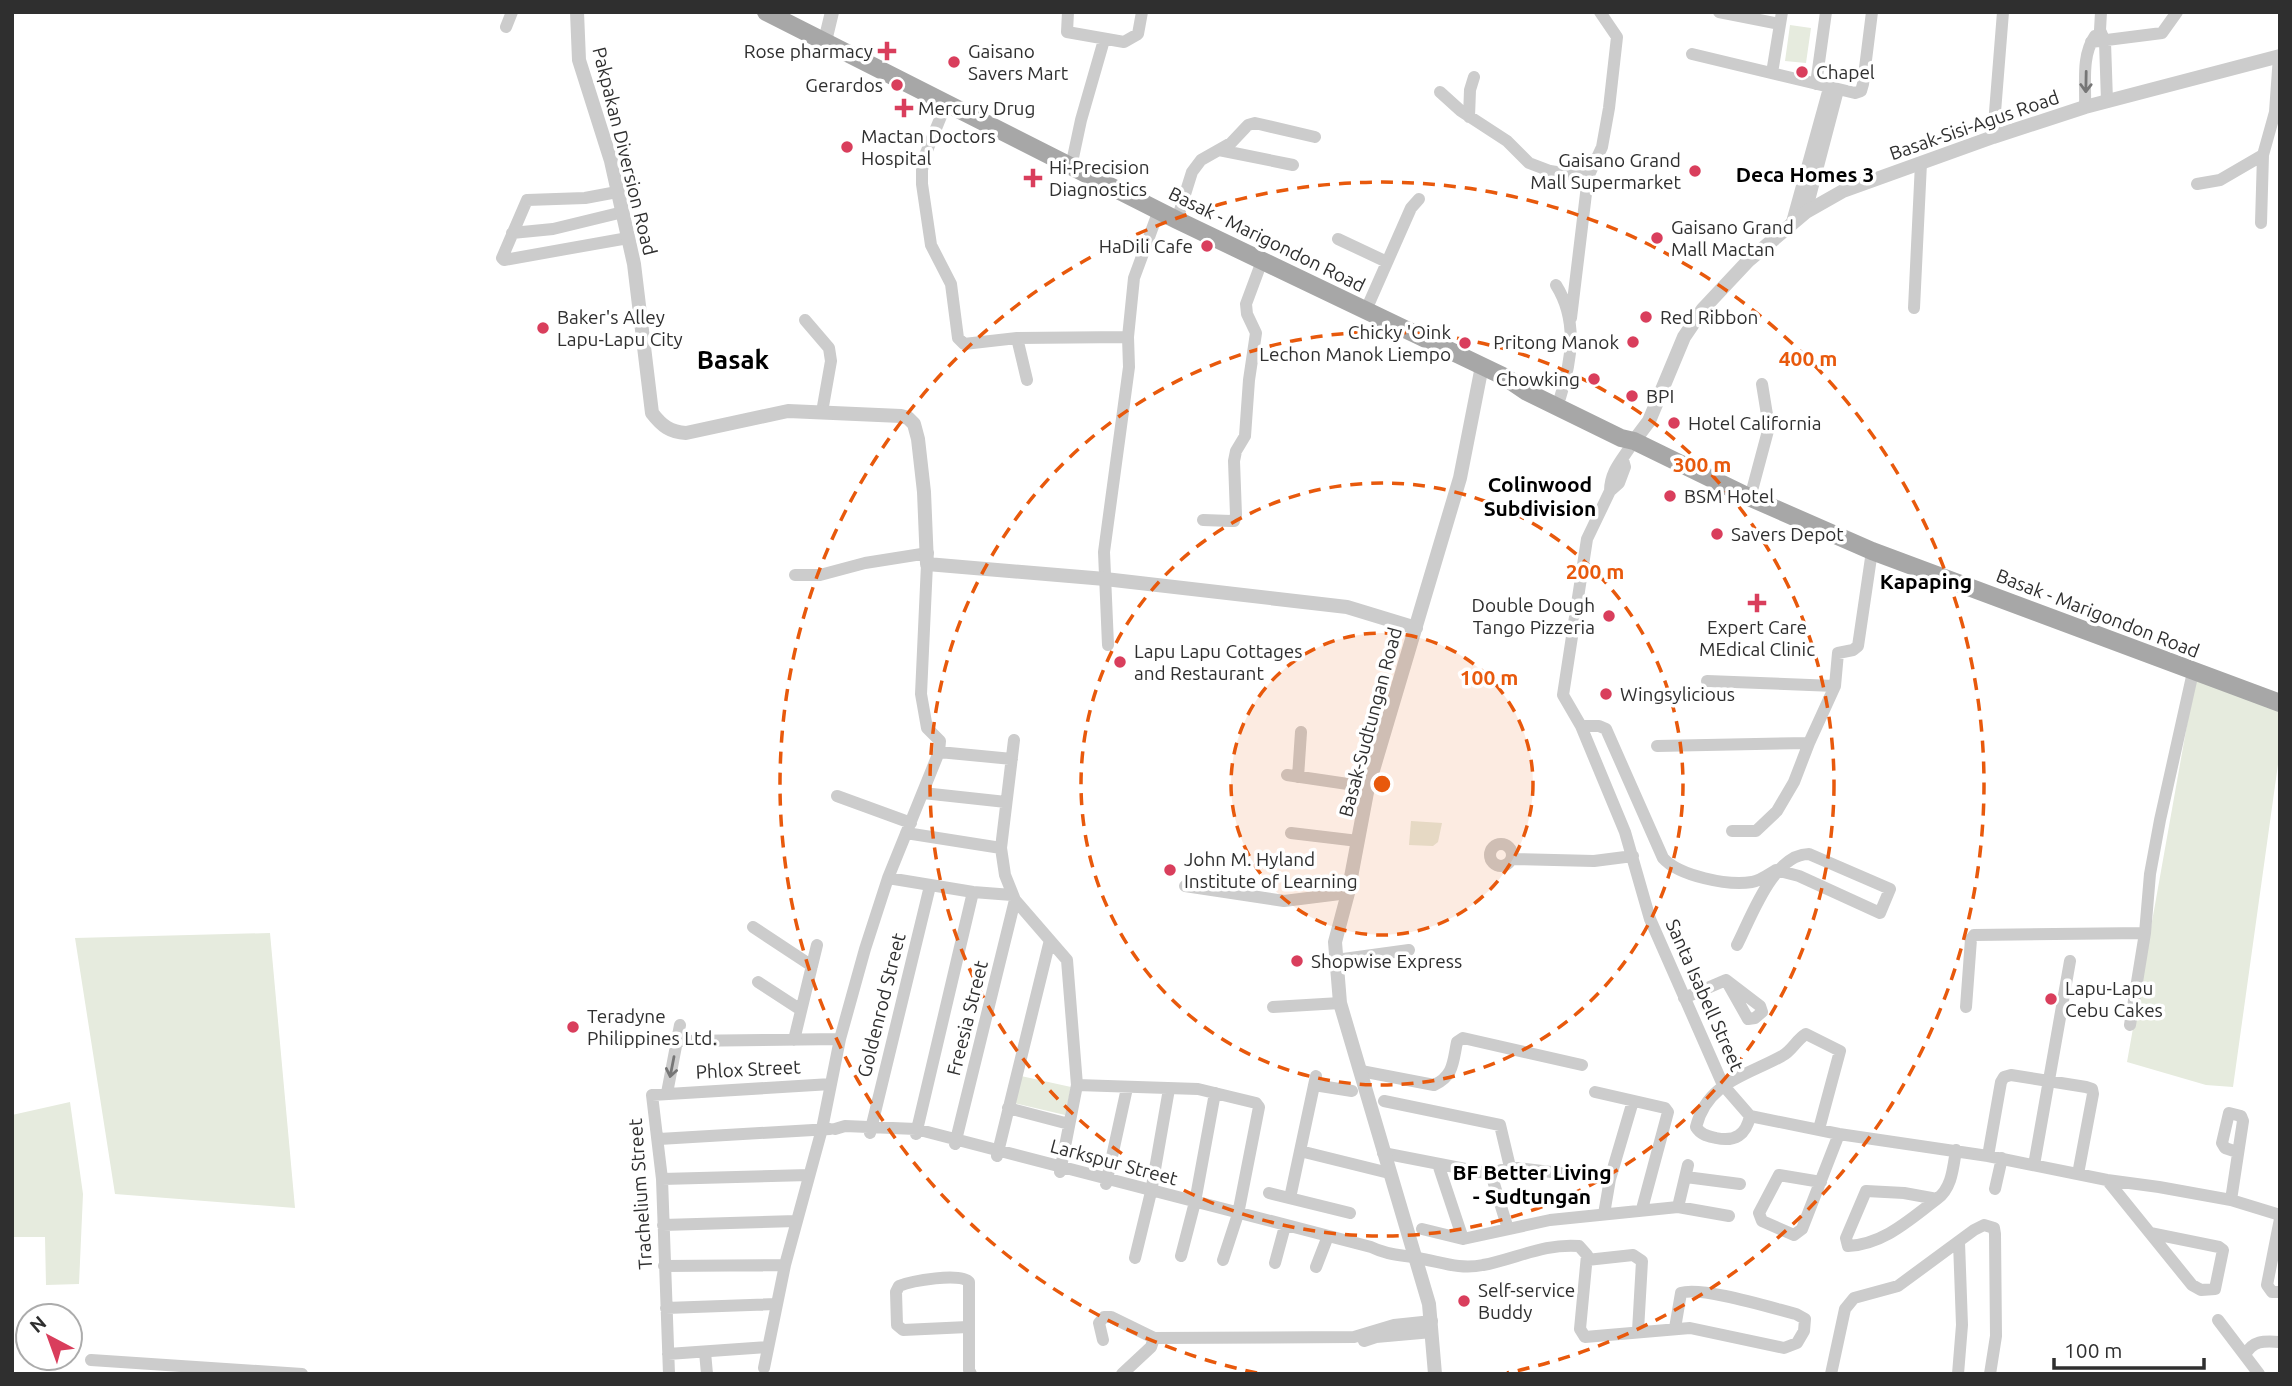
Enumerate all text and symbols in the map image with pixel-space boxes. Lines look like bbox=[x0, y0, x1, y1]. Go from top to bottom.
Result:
place label: Rose pharmacy bbox=[744, 40, 873, 62]
place label: Gaisano Savers Mart bbox=[968, 40, 1069, 84]
marker: Rose pharmacy bbox=[879, 43, 895, 59]
street label: Pakpakan Diversion Road bbox=[588, 45, 662, 257]
marker: Gaisano Savers Mart bbox=[946, 54, 962, 70]
place label: Chapel bbox=[1816, 61, 1875, 83]
marker: Chapel bbox=[1794, 64, 1810, 80]
one-way arrow bbox=[2079, 71, 2092, 94]
place label: Gerardos bbox=[805, 74, 883, 96]
marker: Gerardos bbox=[889, 77, 905, 93]
street label: Basak-Sisi-Agus Road bbox=[1886, 86, 2062, 164]
place label: Mercury Drug bbox=[918, 97, 1035, 119]
marker: Mercury Drug bbox=[896, 100, 912, 116]
place label: Mactan Doctors Hospital bbox=[861, 125, 996, 169]
marker: Mactan Doctors Hospital bbox=[839, 139, 855, 155]
place label: Gaisano Grand Mall Supermarket bbox=[1530, 149, 1682, 193]
place label: Hi-Precision Diagnostics bbox=[1049, 156, 1150, 200]
district label: Deca Homes 3 bbox=[1736, 162, 1874, 186]
marker: Gaisano Grand Mall Supermarket bbox=[1687, 163, 1703, 179]
marker: Hi-Precision Diagnostics bbox=[1023, 168, 1043, 188]
street label: Basak - Marigondon Road bbox=[1165, 182, 1369, 296]
place label: Gaisano Grand Mall Mactan bbox=[1671, 216, 1794, 260]
marker: Gaisano Grand Mall Mactan bbox=[1649, 230, 1665, 246]
place label: HaDili Cafe bbox=[1099, 235, 1193, 257]
marker: HaDili Cafe bbox=[1199, 238, 1215, 254]
place label: Baker's Alley Lapu-Lapu City bbox=[557, 306, 683, 350]
place label: Red Ribbon bbox=[1660, 306, 1758, 328]
marker: Red Ribbon bbox=[1638, 309, 1654, 325]
marker: Baker's Alley Lapu-Lapu City bbox=[535, 320, 551, 336]
place label: Chicky 'Oink Lechon Manok Liempo bbox=[1259, 321, 1451, 365]
place label: Pritong Manok bbox=[1493, 331, 1619, 353]
marker: Pritong Manok bbox=[1625, 334, 1641, 350]
marker: Chicky 'Oink Lechon Manok Liempo bbox=[1457, 335, 1473, 351]
district label: Basak bbox=[697, 345, 770, 374]
text: 400 m bbox=[1779, 346, 1837, 370]
place label: Chowking bbox=[1496, 368, 1580, 390]
marker: Chowking bbox=[1586, 371, 1602, 387]
place label: BPI bbox=[1646, 385, 1674, 407]
marker: BPI bbox=[1624, 388, 1640, 404]
place label: Hotel California bbox=[1688, 412, 1821, 434]
marker: Hotel California bbox=[1666, 415, 1682, 431]
text: 300 m bbox=[1673, 452, 1731, 476]
district label: Colinwood Subdivision bbox=[1484, 472, 1596, 520]
place label: BSM Hotel bbox=[1684, 485, 1774, 507]
marker: BSM Hotel bbox=[1662, 488, 1678, 504]
place label: Savers Depot bbox=[1731, 523, 1844, 545]
marker: Savers Depot bbox=[1709, 526, 1725, 542]
text: 200 m bbox=[1566, 559, 1624, 583]
street label: Basak - Marigondon Road bbox=[1993, 564, 2203, 662]
district label: Kapaping bbox=[1880, 569, 1972, 593]
marker: Expert Care MEdical Clinic bbox=[1747, 593, 1767, 613]
place label: Double Dough Tango Pizzeria bbox=[1472, 594, 1595, 638]
marker: Double Dough Tango Pizzeria bbox=[1601, 608, 1617, 624]
place label: Expert Care MEdical Clinic bbox=[1699, 616, 1815, 660]
street label: Basak-Sudtungan Road bbox=[1334, 625, 1406, 819]
place label: Lapu Lapu Cottages and Restaurant bbox=[1134, 640, 1303, 684]
marker: Lapu Lapu Cottages and Restaurant bbox=[1112, 654, 1128, 670]
text: 100 m bbox=[1460, 665, 1518, 689]
place label: Wingsylicious bbox=[1620, 683, 1735, 705]
marker: Wingsylicious bbox=[1598, 686, 1614, 702]
centre of rings bbox=[1370, 772, 1394, 796]
place label: John M. Hyland Institute of Learning bbox=[1184, 848, 1358, 892]
marker: John M. Hyland Institute of Learning bbox=[1162, 862, 1178, 878]
street label: Santa Isabell Street bbox=[1662, 916, 1749, 1075]
street label: Goldenrod Street bbox=[852, 930, 910, 1079]
place label: Shopwise Express bbox=[1311, 950, 1462, 972]
marker: Shopwise Express bbox=[1289, 953, 1305, 969]
street label: Freesia Street bbox=[942, 958, 992, 1078]
place label: Lapu-Lapu Cebu Cakes bbox=[2065, 977, 2163, 1021]
marker: Lapu-Lapu Cebu Cakes bbox=[2043, 991, 2059, 1007]
place label: Teradyne Philippines Ltd. bbox=[587, 1005, 717, 1049]
marker: Teradyne Philippines Ltd. bbox=[565, 1019, 581, 1035]
one-way arrow bbox=[665, 1055, 678, 1078]
street label: Phlox Street bbox=[695, 1055, 802, 1083]
street label: Trachelium Street bbox=[624, 1117, 656, 1270]
street label: Larkspur Street bbox=[1048, 1134, 1181, 1190]
district label: BF Better Living - Sudtungan bbox=[1452, 1160, 1612, 1208]
place label: Self-service Buddy bbox=[1478, 1279, 1575, 1323]
marker: Self-service Buddy bbox=[1456, 1293, 1472, 1309]
north arrow bbox=[14, 1302, 84, 1372]
text: N bbox=[25, 1311, 50, 1337]
scale bar bbox=[2054, 1326, 2204, 1370]
text: 100 m bbox=[2064, 1338, 2122, 1362]

